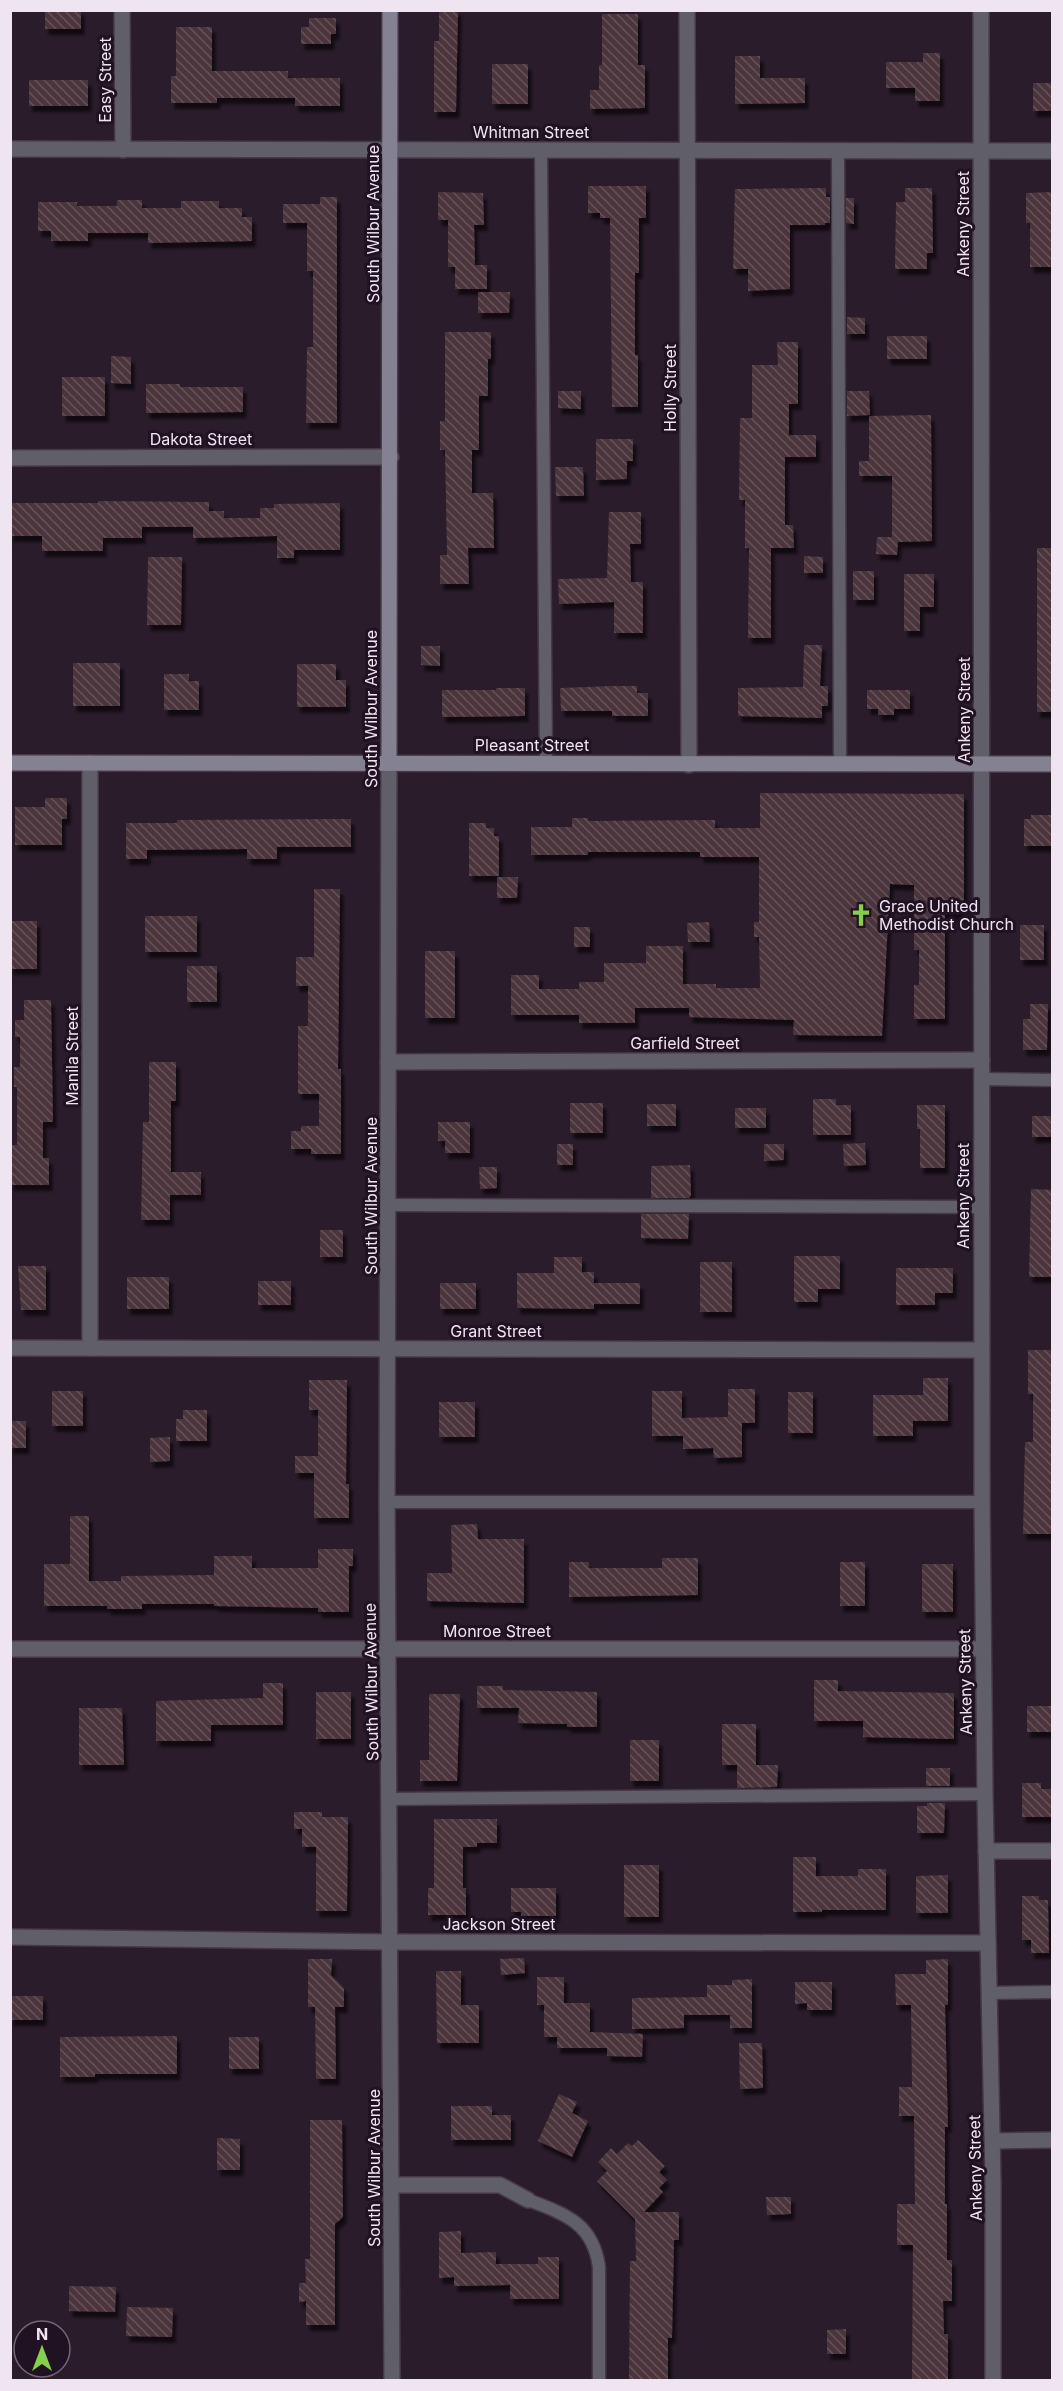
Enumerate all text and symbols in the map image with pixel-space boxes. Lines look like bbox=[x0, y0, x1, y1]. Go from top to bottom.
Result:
street label: Easy Street bbox=[95, 37, 115, 123]
street label: Whitman Street bbox=[473, 122, 589, 142]
street label: South Wilbur Avenue bbox=[363, 145, 383, 303]
street label: Ankeny Street bbox=[953, 171, 973, 277]
street label: Holly Street bbox=[660, 344, 680, 432]
street label: Dakota Street bbox=[150, 429, 252, 449]
street label: South Wilbur Avenue bbox=[361, 630, 381, 788]
street label: Ankeny Street bbox=[954, 657, 974, 763]
street label: Pleasant Street bbox=[475, 735, 589, 755]
place label: Grace United Methodist Church bbox=[879, 896, 1014, 934]
church icon: Grace United Methodist Church bbox=[848, 902, 874, 928]
street label: Manila Street bbox=[62, 1006, 82, 1106]
street label: Garfield Street bbox=[630, 1033, 740, 1053]
street label: South Wilbur Avenue bbox=[361, 1117, 381, 1275]
street label: Ankeny Street bbox=[953, 1143, 973, 1249]
street label: Grant Street bbox=[450, 1321, 542, 1341]
street label: South Wilbur Avenue bbox=[360, 1603, 382, 1761]
street label: Monroe Street bbox=[443, 1621, 551, 1641]
street label: Ankeny Street bbox=[954, 1629, 976, 1735]
street label: Jackson Street bbox=[442, 1914, 556, 1934]
street label: South Wilbur Avenue bbox=[364, 2089, 384, 2247]
street label: Ankeny Street bbox=[964, 2115, 986, 2221]
north arrow bbox=[12, 2319, 72, 2379]
text: N bbox=[36, 2324, 48, 2344]

